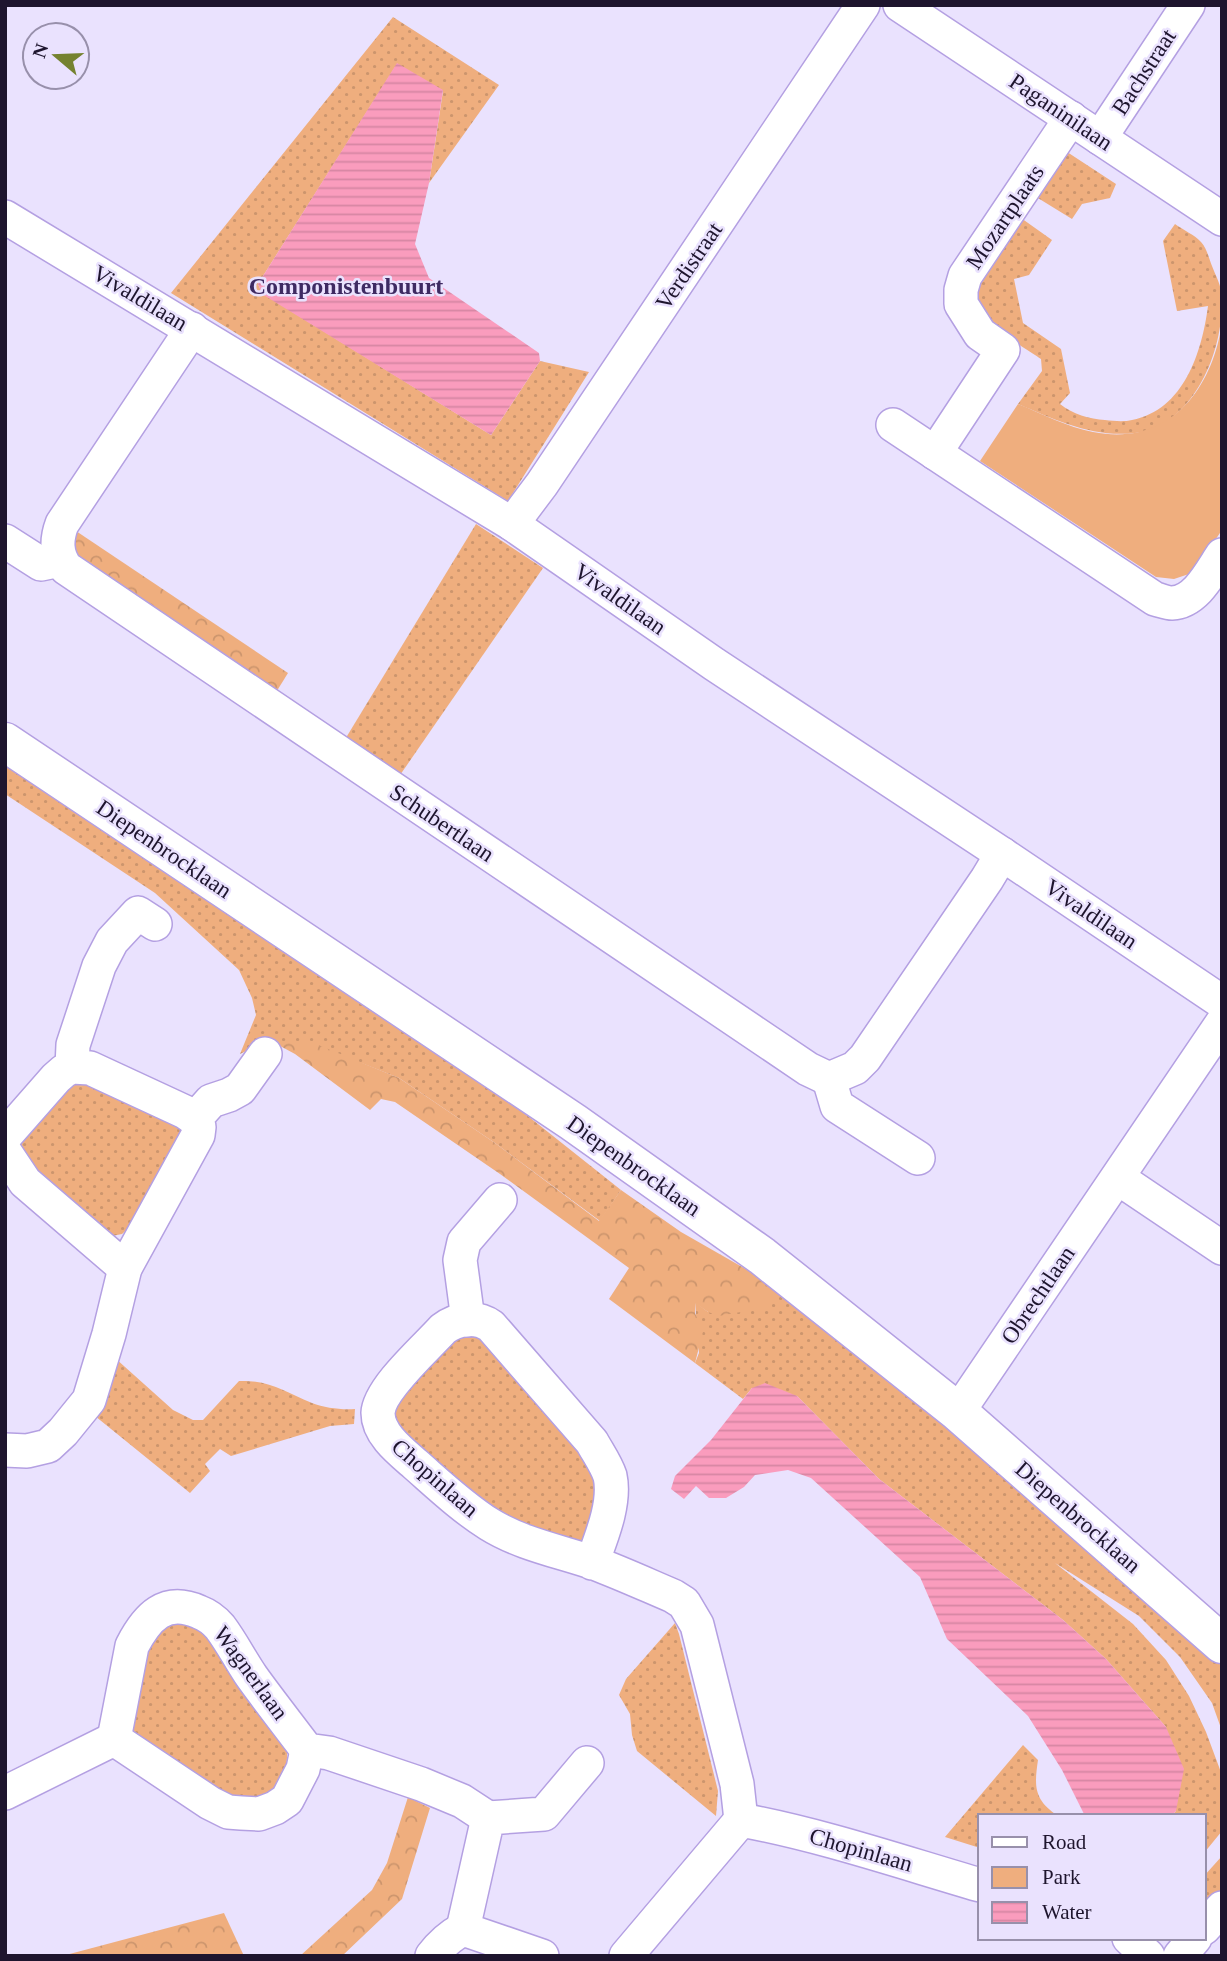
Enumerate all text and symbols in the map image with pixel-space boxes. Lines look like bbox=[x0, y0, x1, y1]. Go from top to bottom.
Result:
north arrow bbox=[21, 21, 91, 91]
street label: Bachstraat bbox=[1107, 24, 1181, 120]
text: N bbox=[28, 40, 53, 61]
street label: Paganinilaan bbox=[1005, 68, 1118, 156]
street label: Mozartplaats bbox=[961, 160, 1049, 274]
street label: Verdistraat bbox=[651, 217, 728, 314]
street label: Vivaldilaan bbox=[88, 260, 192, 336]
district label: Componistenbuurt bbox=[249, 273, 443, 299]
street label: Vivaldilaan bbox=[569, 558, 671, 640]
street label: Schubertlaan bbox=[385, 779, 499, 867]
street label: Diepenbrocklaan bbox=[92, 795, 237, 904]
street label: Vivaldilaan bbox=[1040, 874, 1142, 954]
street label: Diepenbrocklaan bbox=[562, 1111, 706, 1222]
street label: Obrechtlaan bbox=[996, 1241, 1080, 1349]
street label: Chopinlaan bbox=[387, 1434, 484, 1523]
street label: Diepenbrocklaan bbox=[1011, 1456, 1146, 1578]
street label: Wagnerlaan bbox=[209, 1621, 294, 1725]
legend bbox=[978, 1814, 1206, 1940]
street label: Chopinlaan bbox=[807, 1823, 916, 1877]
text: Road bbox=[1042, 1830, 1087, 1854]
text: Park bbox=[1042, 1865, 1081, 1889]
text: Water bbox=[1042, 1900, 1092, 1924]

